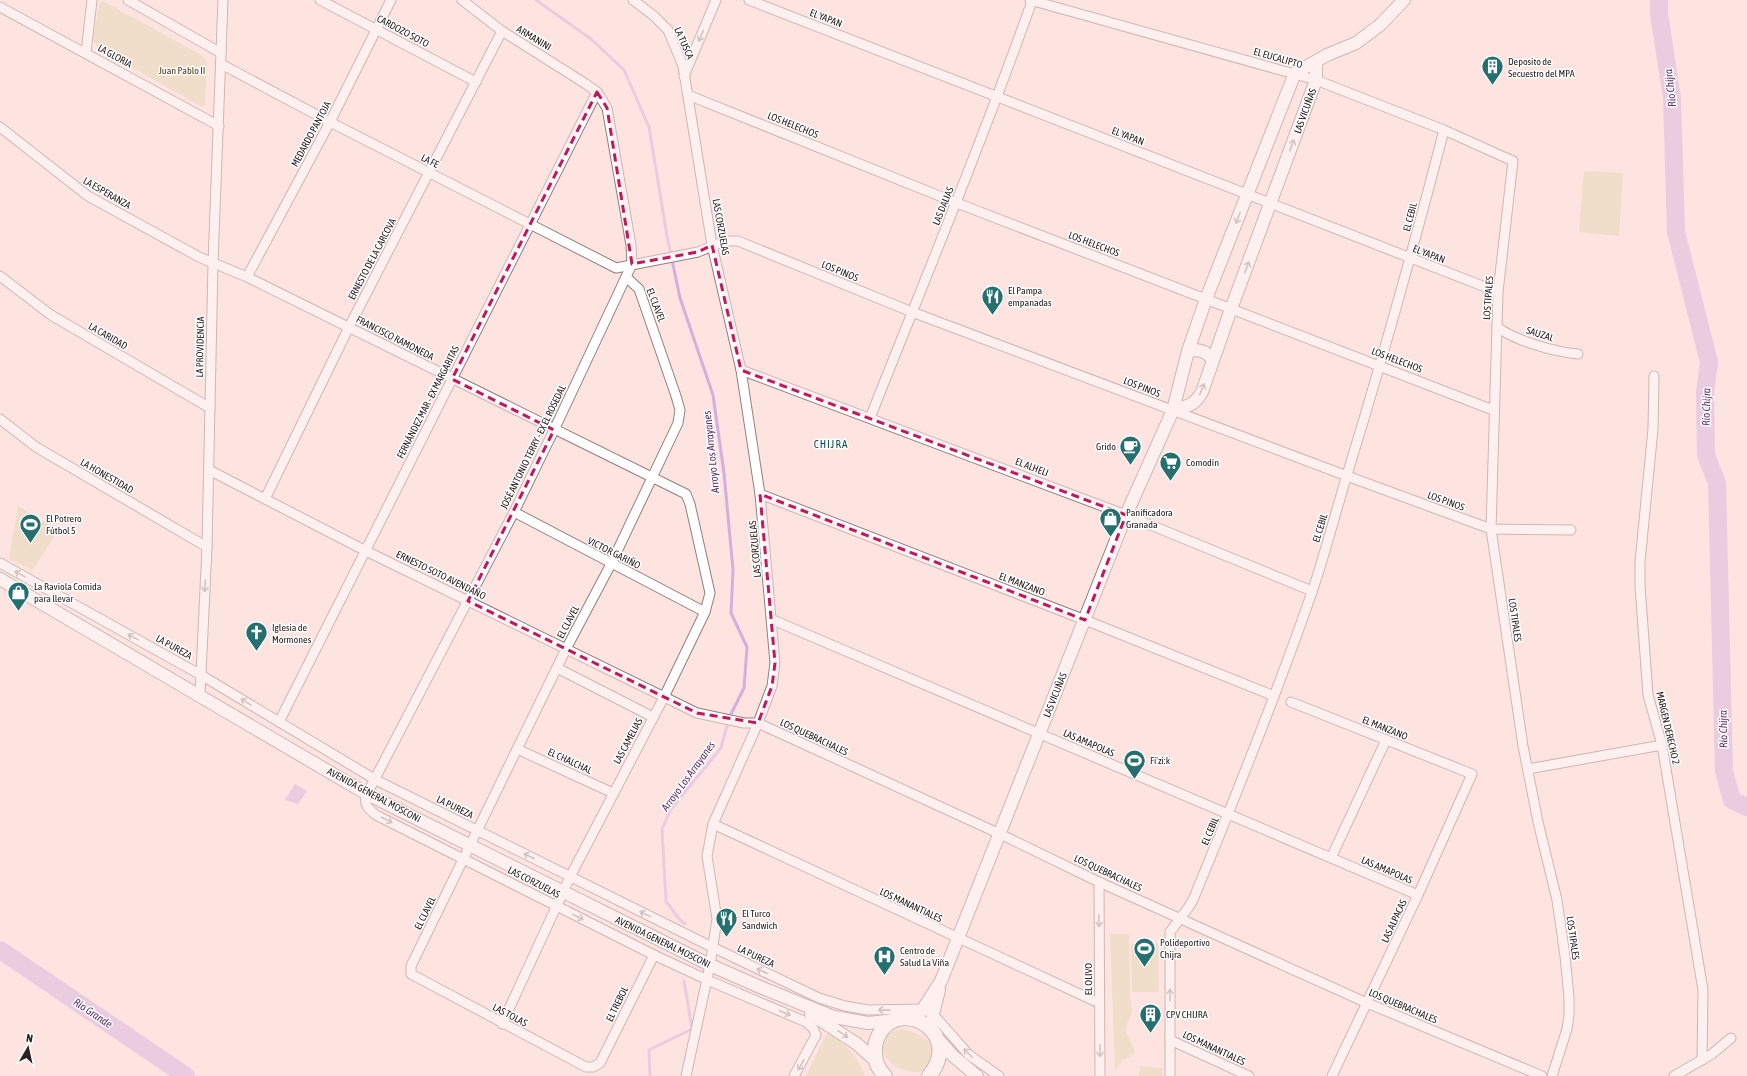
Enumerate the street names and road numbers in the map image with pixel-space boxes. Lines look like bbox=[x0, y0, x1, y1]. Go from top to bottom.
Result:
street label: EL YAPAN bbox=[808, 7, 844, 29]
street label: CARDOZO SOTO bbox=[375, 13, 431, 49]
street label: ARMANINI bbox=[515, 23, 553, 53]
street label: LA TUSCA bbox=[672, 25, 696, 61]
street label: LA GLORIA bbox=[96, 42, 134, 70]
street label: EL EUCALIPTO bbox=[1252, 46, 1304, 70]
street label: LAS VICUÑAS bbox=[1292, 87, 1318, 135]
street label: MEDARDO PANTOJA bbox=[289, 99, 333, 169]
street label: LOS HELECHOS bbox=[766, 110, 820, 140]
street label: EL YAPAN bbox=[1110, 125, 1146, 147]
street label: LA FE bbox=[419, 152, 441, 170]
street label: LA ESPERANZA bbox=[81, 175, 133, 211]
street label: LAS DALIAS bbox=[930, 185, 956, 227]
street label: LAS CORZUELAS bbox=[711, 198, 731, 256]
street label: EL CEBIL bbox=[1401, 201, 1419, 233]
street label: ERNESTO DE LA CARCOVA bbox=[346, 216, 398, 301]
street label: LOS HELECHOS bbox=[1067, 229, 1121, 259]
street label: EL YAPAN bbox=[1411, 243, 1447, 265]
street label: LOS PINOS bbox=[820, 259, 860, 283]
street label: LOS TIPALES bbox=[1481, 276, 1495, 320]
street label: EL CLAVEL bbox=[644, 286, 668, 324]
street label: FRANCISCO RAMONEDA bbox=[354, 314, 436, 362]
street label: LA PROVIDENCIA bbox=[194, 316, 206, 378]
street label: LA CARIDAD bbox=[87, 320, 130, 352]
street label: SAUZAL bbox=[1525, 324, 1555, 344]
street label: FERNÁNDEZ MAR - EX MARGARITAS bbox=[395, 344, 461, 460]
street label: LOS HELECHOS bbox=[1370, 345, 1424, 375]
street label: LOS PINOS bbox=[1122, 375, 1162, 399]
street label: JOSÉ ANTONIO TERRY - EX EL ROSEDAL bbox=[498, 383, 568, 511]
street label: LA HONESTIDAD bbox=[79, 456, 136, 496]
street label: EL ALHELI bbox=[1014, 456, 1050, 478]
street label: LOS PINOS bbox=[1426, 489, 1466, 513]
street label: EL CEBIL bbox=[1310, 512, 1330, 544]
street label: LAS CORZUELAS bbox=[747, 520, 763, 578]
street label: VICTOR GARIÑO bbox=[586, 535, 642, 571]
street label: ERNESTO SOTO AVENDAÑO bbox=[394, 549, 488, 602]
street label: EL MANZANO bbox=[998, 570, 1047, 598]
street label: LOS TIPALES bbox=[1507, 598, 1523, 642]
street label: EL CLAVEL bbox=[555, 604, 581, 640]
street label: LA PUREZA bbox=[154, 633, 194, 661]
street label: LAS VICUÑAS bbox=[1041, 671, 1069, 719]
street label: MARGEN DERECHO 2 bbox=[1654, 690, 1682, 766]
street label: EL MANZANO bbox=[1361, 714, 1410, 742]
street label: LAS CAMELIAS bbox=[611, 716, 645, 766]
street label: LOS QUEBRACHALES bbox=[778, 717, 850, 757]
street label: LAS AMAPOLAS bbox=[1062, 727, 1116, 759]
street label: EL CHALCHAL bbox=[546, 746, 594, 776]
street label: AVENIDA GENERAL MOSCONI bbox=[325, 766, 423, 824]
street label: LA PUREZA bbox=[435, 793, 475, 821]
street label: EL CEBIL bbox=[1199, 815, 1221, 847]
street label: LOS QUEBRACHALES bbox=[1072, 853, 1144, 893]
street label: LAS AMAPOLAS bbox=[1360, 854, 1414, 886]
street label: LAS CORZUELAS bbox=[506, 864, 562, 900]
street label: LOS MANANTIALES bbox=[878, 886, 944, 924]
street label: EL CLAVEL bbox=[412, 894, 438, 931]
street label: LAS ALPACAS bbox=[1379, 898, 1409, 944]
street label: AVENIDA GENERAL MOSCONI bbox=[614, 914, 712, 970]
street label: LOS TIPALES bbox=[1565, 916, 1581, 960]
street label: LA PUREZA bbox=[736, 943, 776, 969]
street label: EL OLIVO bbox=[1083, 963, 1094, 995]
street label: EL TREBOL bbox=[604, 985, 630, 1023]
street label: LOS QUEBRACHALES bbox=[1367, 987, 1439, 1025]
street label: LAS TOLAS bbox=[491, 1001, 529, 1029]
street label: LOS MANANTIALES bbox=[1181, 1029, 1247, 1067]

